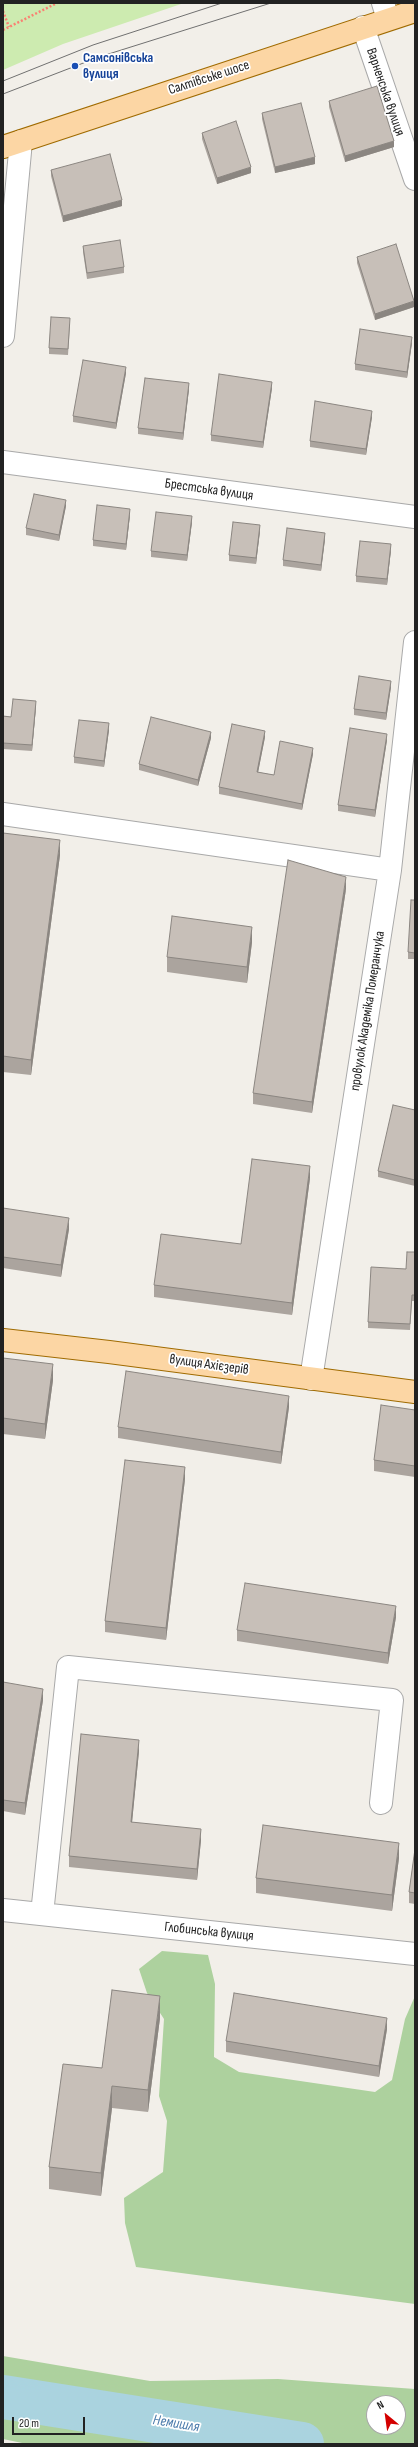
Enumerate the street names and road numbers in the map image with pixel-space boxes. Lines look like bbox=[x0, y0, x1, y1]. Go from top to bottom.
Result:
street label: Варненська вулиця bbox=[362, 46, 408, 138]
street label: Салтівське шосе bbox=[166, 57, 252, 99]
street label: Брестська вулиця bbox=[164, 475, 254, 505]
street label: провулок Академіка Померанчука bbox=[347, 930, 389, 1092]
street label: вулиця Ахієзерів bbox=[168, 1351, 250, 1379]
street label: Глобинська вулиця bbox=[164, 1919, 254, 1945]

